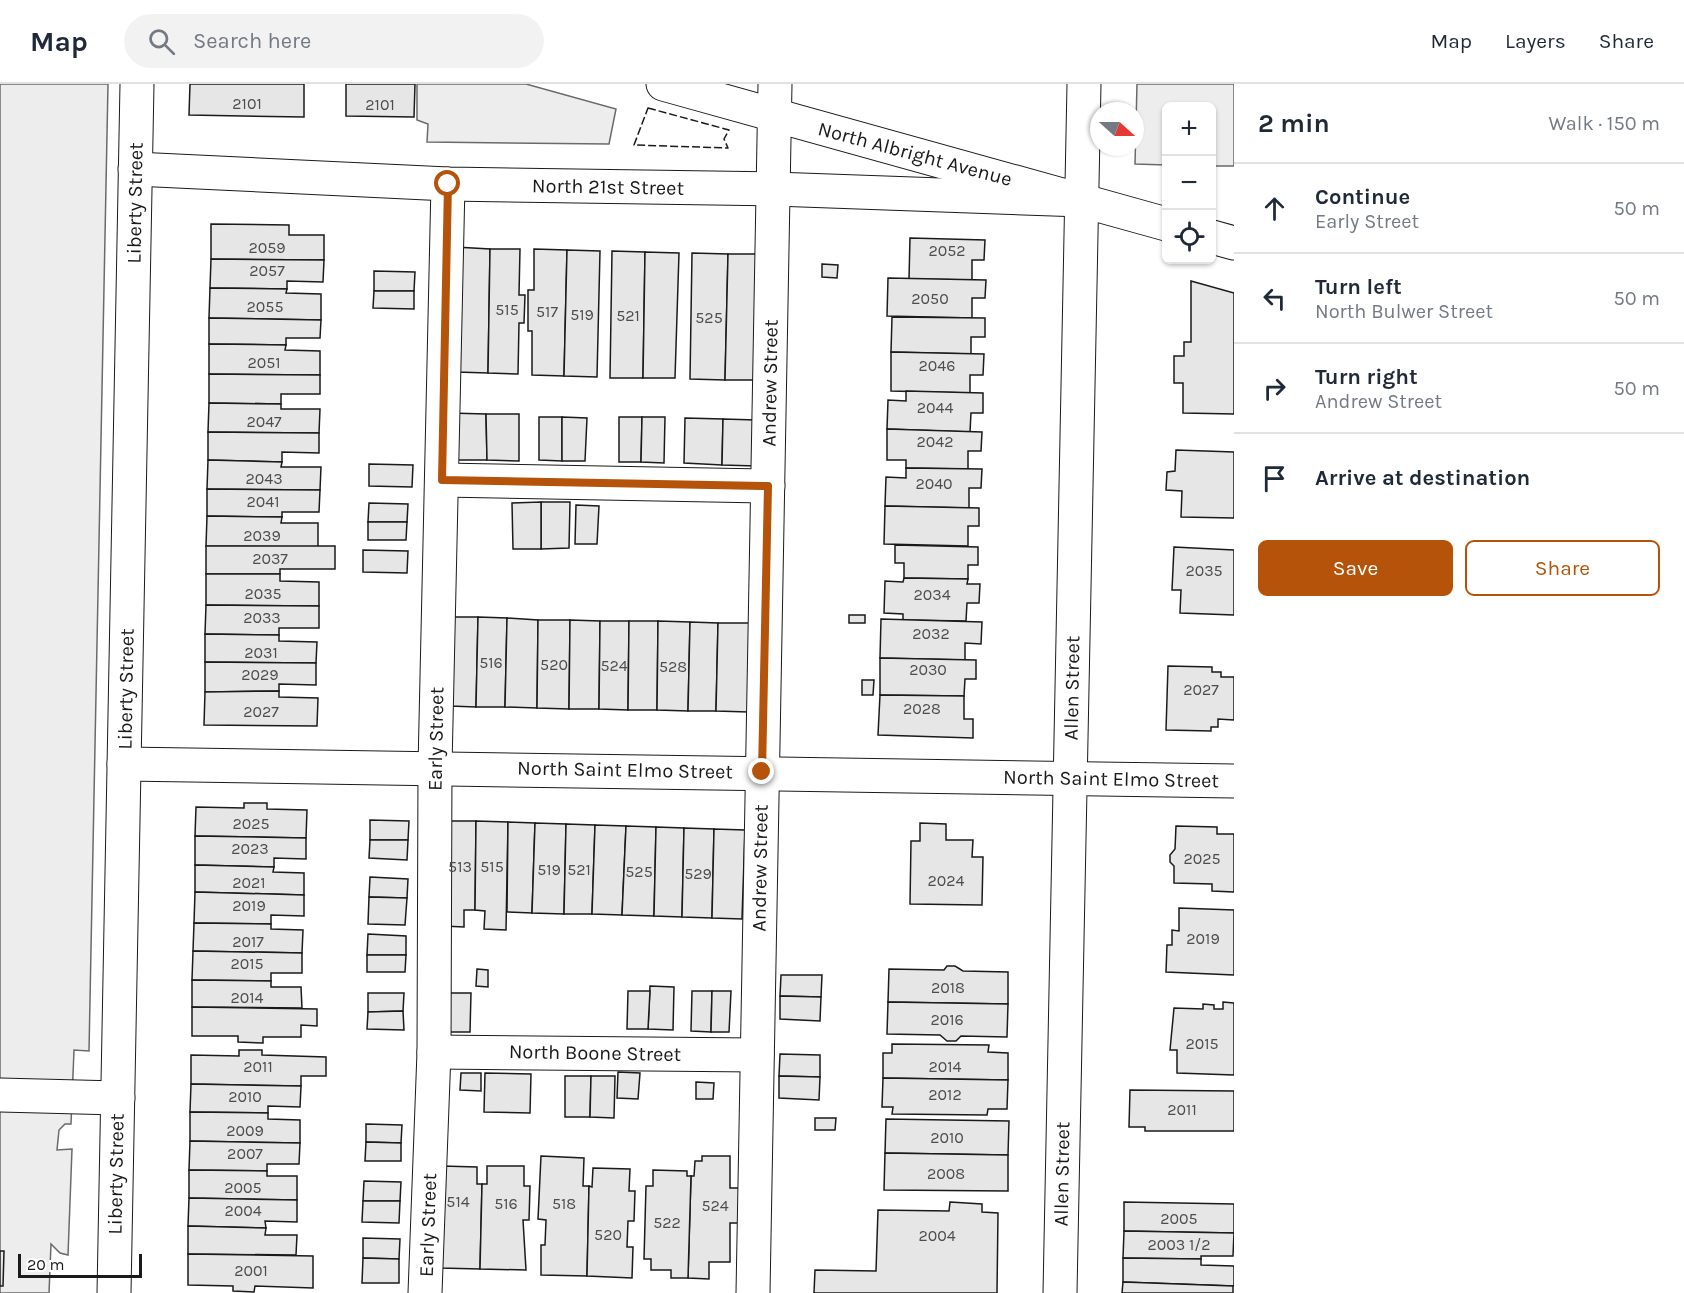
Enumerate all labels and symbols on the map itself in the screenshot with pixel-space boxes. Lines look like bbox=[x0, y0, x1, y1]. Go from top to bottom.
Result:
house number: 2101 bbox=[232, 94, 262, 113]
house number: 2101 bbox=[365, 95, 395, 114]
north arrow bbox=[1090, 102, 1144, 156]
street label: North Albright Avenue bbox=[816, 117, 1014, 191]
street label: Liberty Street bbox=[122, 142, 148, 264]
route start bbox=[434, 170, 460, 196]
street label: North 21st Street bbox=[532, 174, 685, 200]
house number: 2059 bbox=[248, 238, 286, 257]
house number: 2052 bbox=[928, 241, 966, 260]
house number: 2057 bbox=[249, 261, 285, 280]
house number: 2050 bbox=[911, 289, 949, 308]
house number: 2055 bbox=[247, 297, 283, 316]
house number: 515 bbox=[495, 300, 519, 319]
house number: 517 bbox=[536, 302, 558, 321]
house number: 519 bbox=[570, 305, 594, 324]
house number: 521 bbox=[616, 306, 640, 325]
house number: 525 bbox=[695, 308, 723, 327]
street label: Andrew Street bbox=[757, 319, 783, 447]
house number: 2051 bbox=[247, 353, 281, 372]
house number: 2046 bbox=[919, 356, 955, 375]
house number: 2044 bbox=[917, 398, 953, 417]
house number: 2047 bbox=[246, 412, 282, 431]
house number: 2042 bbox=[917, 432, 953, 451]
house number: 2043 bbox=[245, 469, 283, 488]
house number: 2040 bbox=[915, 474, 953, 493]
house number: 2041 bbox=[247, 492, 280, 511]
house number: 2039 bbox=[243, 526, 281, 545]
house number: 2037 bbox=[252, 549, 288, 568]
house number: 2035 bbox=[1185, 561, 1223, 580]
house number: 2035 bbox=[244, 584, 282, 603]
house number: 2034 bbox=[913, 585, 951, 604]
house number: 2033 bbox=[243, 608, 281, 627]
house number: 2032 bbox=[912, 624, 950, 643]
street label: Liberty Street bbox=[113, 628, 139, 750]
street label: Allen Street bbox=[1060, 635, 1084, 741]
house number: 2031 bbox=[244, 643, 278, 662]
house number: 516 bbox=[479, 653, 503, 672]
house number: 520 bbox=[540, 655, 568, 674]
house number: 524 bbox=[600, 656, 628, 675]
house number: 528 bbox=[659, 657, 687, 676]
house number: 2030 bbox=[909, 660, 947, 679]
house number: 2029 bbox=[241, 665, 279, 684]
house number: 2027 bbox=[1183, 680, 1219, 699]
street label: Early Street bbox=[424, 686, 448, 791]
house number: 2028 bbox=[903, 699, 941, 718]
house number: 2027 bbox=[243, 702, 279, 721]
street label: North Saint Elmo Street bbox=[517, 757, 734, 783]
route end bbox=[748, 758, 774, 784]
street label: North Saint Elmo Street bbox=[1003, 766, 1220, 792]
street label: Andrew Street bbox=[747, 804, 773, 932]
house number: 2025 bbox=[232, 814, 270, 833]
house number: 2023 bbox=[231, 839, 269, 858]
house number: 2025 bbox=[1183, 849, 1221, 868]
house number: 513 bbox=[448, 857, 472, 876]
house number: 515 bbox=[480, 857, 504, 876]
house number: 519 bbox=[537, 860, 561, 879]
house number: 521 bbox=[567, 860, 591, 879]
house number: 525 bbox=[625, 862, 653, 881]
house number: 529 bbox=[684, 864, 712, 883]
house number: 2024 bbox=[928, 871, 965, 890]
house number: 2021 bbox=[232, 873, 266, 892]
house number: 2019 bbox=[232, 896, 266, 915]
house number: 2019 bbox=[1186, 929, 1220, 948]
house number: 2017 bbox=[232, 932, 264, 951]
house number: 2015 bbox=[230, 954, 264, 973]
house number: 2018 bbox=[931, 978, 965, 997]
house number: 2014 bbox=[231, 988, 264, 1007]
house number: 2016 bbox=[930, 1010, 964, 1029]
house number: 2015 bbox=[1185, 1034, 1219, 1053]
street label: North Boone Street bbox=[509, 1040, 682, 1066]
house number: 2011 bbox=[243, 1057, 273, 1076]
house number: 2014 bbox=[929, 1057, 962, 1076]
house number: 2012 bbox=[928, 1085, 962, 1104]
house number: 2010 bbox=[228, 1087, 262, 1106]
house number: 2011 bbox=[1167, 1100, 1197, 1119]
street label: Liberty Street bbox=[103, 1113, 129, 1235]
house number: 2009 bbox=[226, 1121, 264, 1140]
street label: Allen Street bbox=[1050, 1121, 1074, 1227]
house number: 2010 bbox=[930, 1128, 964, 1147]
house number: 2007 bbox=[227, 1144, 263, 1163]
house number: 2008 bbox=[927, 1164, 965, 1183]
street label: Early Street bbox=[415, 1172, 441, 1277]
house number: 2005 bbox=[224, 1178, 262, 1197]
house number: 514 bbox=[446, 1192, 470, 1211]
house number: 516 bbox=[494, 1194, 518, 1213]
house number: 518 bbox=[552, 1194, 576, 1213]
house number: 524 bbox=[701, 1196, 729, 1215]
house number: 2004 bbox=[224, 1201, 262, 1220]
house number: 2005 bbox=[1160, 1209, 1198, 1228]
house number: 522 bbox=[653, 1213, 681, 1232]
house number: 520 bbox=[594, 1225, 622, 1244]
house number: 2004 bbox=[918, 1226, 956, 1245]
house number: 2003 1/2 bbox=[1148, 1235, 1210, 1254]
scale bar bbox=[18, 1251, 142, 1278]
house number: 2001 bbox=[234, 1261, 268, 1280]

